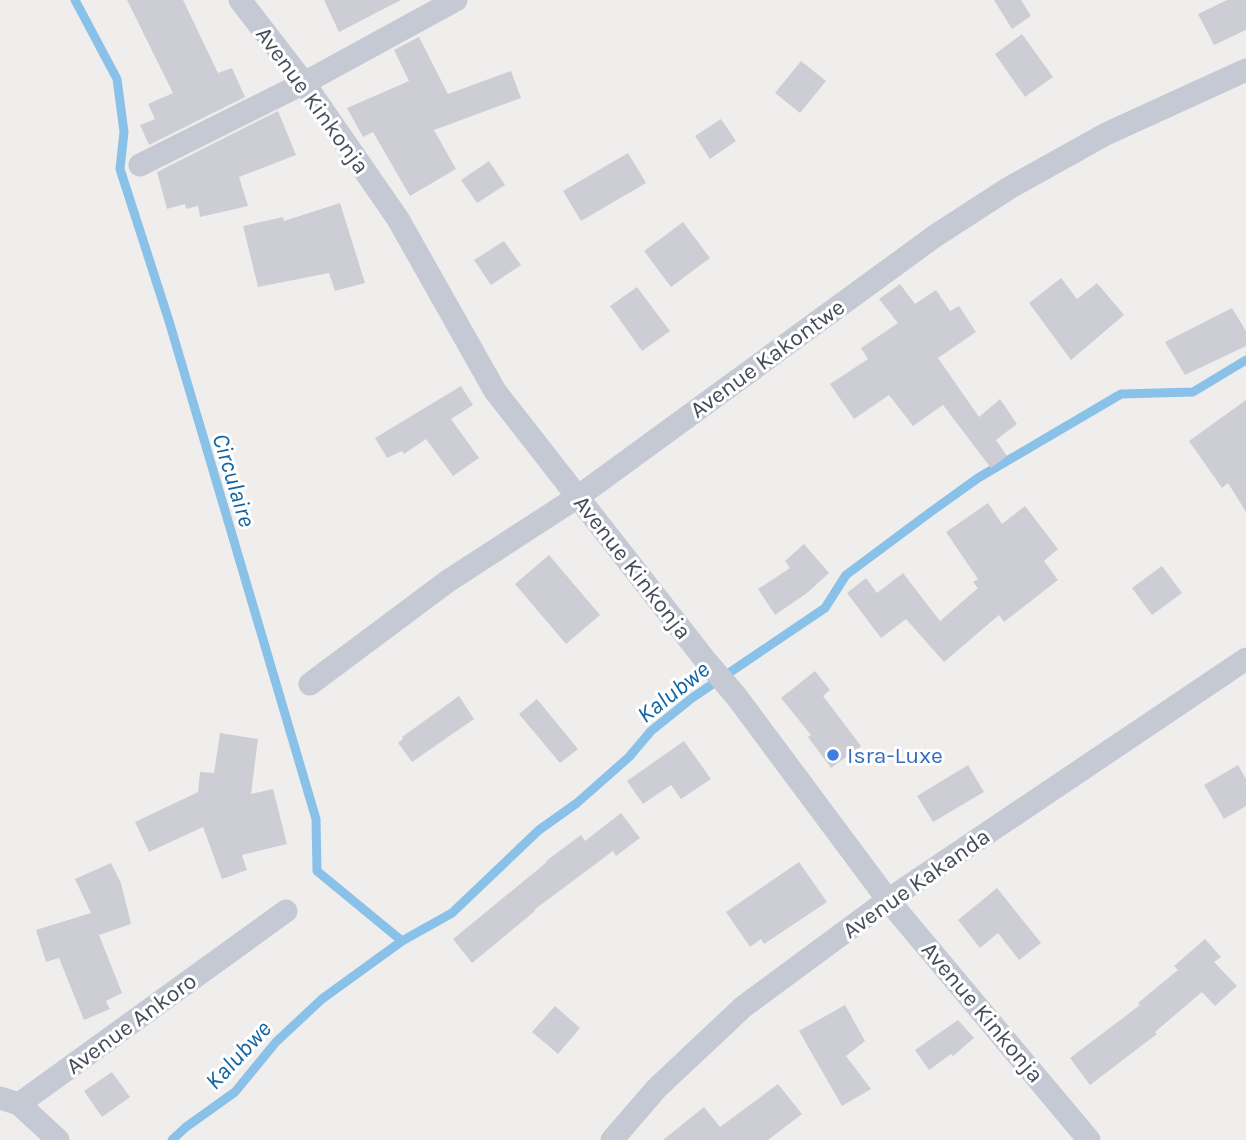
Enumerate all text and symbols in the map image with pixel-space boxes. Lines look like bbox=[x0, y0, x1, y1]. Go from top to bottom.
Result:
street label: Avenue Kinkonja bbox=[250, 22, 375, 179]
street label: Avenue Kakontwe bbox=[685, 293, 850, 423]
water label: Circulaire bbox=[207, 430, 261, 530]
street label: Avenue Kinkonja bbox=[568, 490, 697, 645]
water label: Kalubwe bbox=[631, 655, 715, 729]
place label: Isra-Luxe bbox=[847, 742, 943, 769]
marker: Isra-Luxe bbox=[825, 747, 841, 763]
street label: Avenue Kakanda bbox=[837, 823, 995, 944]
street label: Avenue Kinkonja bbox=[916, 937, 1049, 1088]
street label: Avenue Ankoro bbox=[61, 967, 202, 1080]
water label: Kalubwe bbox=[199, 1015, 277, 1095]

